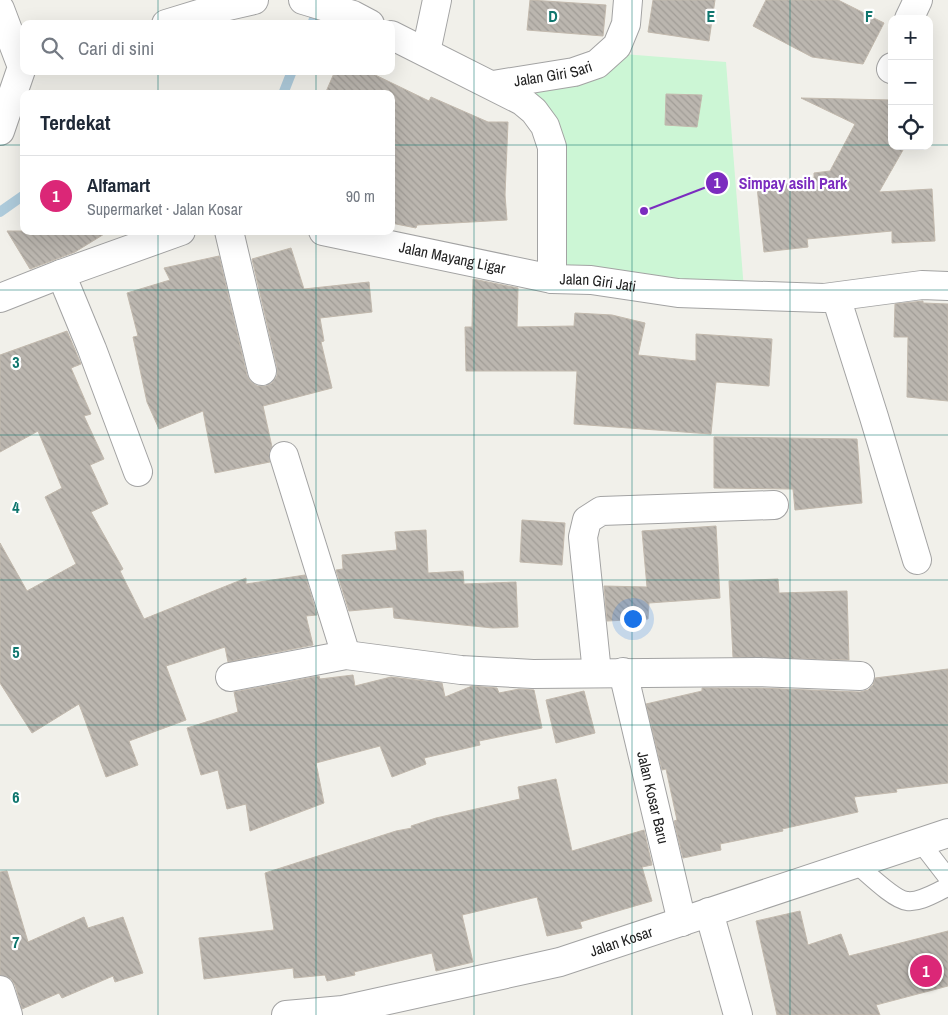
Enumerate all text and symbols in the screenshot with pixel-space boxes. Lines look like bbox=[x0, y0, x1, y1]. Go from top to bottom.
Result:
text: D bbox=[548, 5, 558, 27]
text: E bbox=[707, 5, 716, 27]
text: F bbox=[865, 5, 873, 27]
map controls bbox=[888, 15, 933, 150]
button: + bbox=[888, 15, 933, 60]
search box bbox=[20, 20, 395, 75]
icon: search bbox=[38, 34, 66, 62]
text: Cari di sini bbox=[78, 35, 154, 61]
street label: Jalan Giri Sari bbox=[512, 55, 595, 91]
button: − bbox=[888, 60, 933, 105]
button: locate bbox=[888, 105, 933, 150]
text: Terdekat bbox=[40, 108, 111, 137]
callout: Simpay asih Park bbox=[704, 168, 858, 199]
text: Alfamart bbox=[87, 172, 150, 198]
text: 1 bbox=[714, 172, 721, 193]
text: Simpay asih Park bbox=[739, 172, 848, 194]
text: 1 bbox=[52, 185, 60, 207]
text: 90 m bbox=[346, 185, 375, 207]
text: Supermarket · Jalan Kosar bbox=[87, 198, 242, 220]
street label: Jalan Mayang Ligar bbox=[397, 236, 507, 279]
street label: Jalan Giri Jati bbox=[559, 268, 637, 297]
text: 3 bbox=[12, 351, 20, 373]
text: 4 bbox=[12, 496, 20, 518]
your location bbox=[620, 606, 646, 632]
text: 5 bbox=[12, 641, 20, 663]
street label: Jalan Kosar Baru bbox=[632, 749, 674, 846]
text: 6 bbox=[12, 786, 20, 808]
street label: Jalan Kosar bbox=[587, 921, 655, 961]
text: 7 bbox=[12, 931, 20, 953]
pin: 1 bbox=[910, 952, 942, 990]

